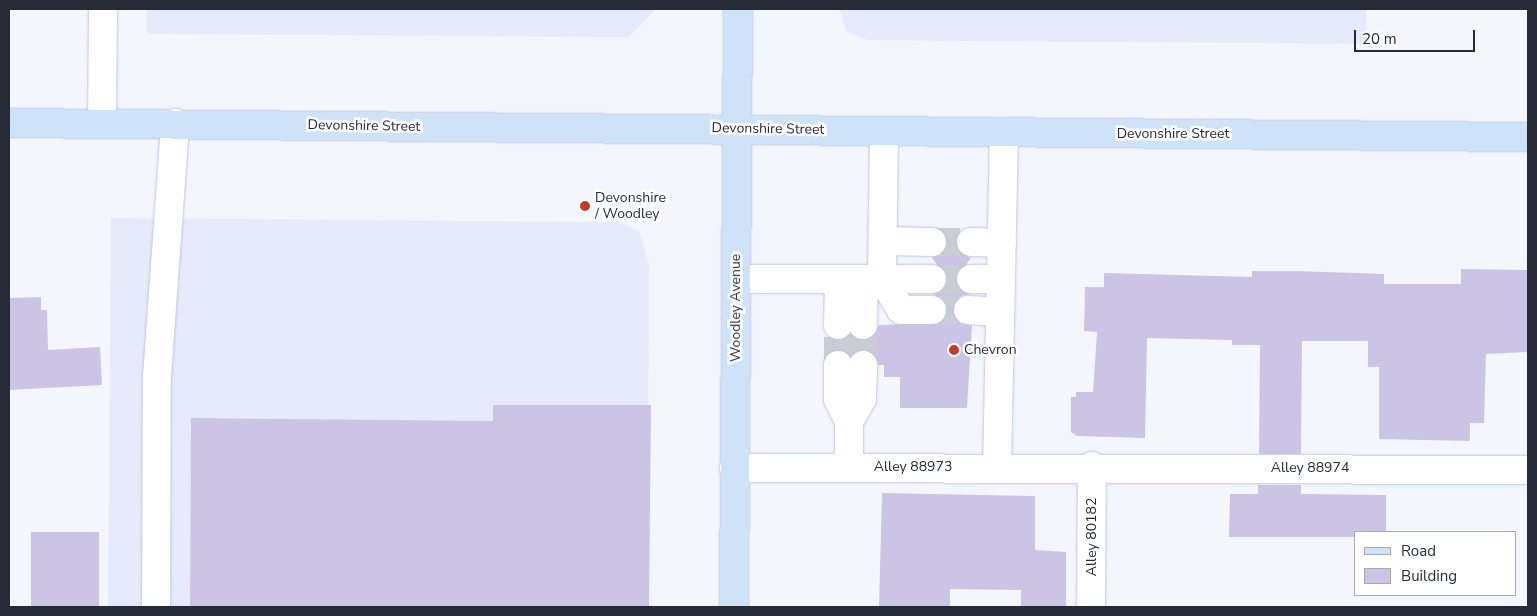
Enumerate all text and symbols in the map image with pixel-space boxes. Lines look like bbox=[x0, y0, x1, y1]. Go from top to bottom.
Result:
scale bar bbox=[1357, 20, 1478, 52]
text: 20 m bbox=[1362, 29, 1397, 49]
street label: Devonshire Street bbox=[308, 117, 420, 135]
street label: Devonshire Street bbox=[712, 120, 824, 138]
street label: Devonshire Street bbox=[1117, 126, 1229, 142]
place label: Devonshire / Woodley bbox=[595, 190, 666, 222]
marker: Devonshire / Woodley bbox=[579, 200, 591, 212]
street label: Woodley Avenue bbox=[728, 254, 744, 362]
place label: Chevron bbox=[964, 342, 1017, 358]
marker: Chevron bbox=[948, 344, 960, 356]
street label: Alley 88973 bbox=[874, 459, 952, 475]
street label: Alley 88974 bbox=[1271, 460, 1349, 476]
street label: Alley 80182 bbox=[1084, 498, 1100, 576]
legend bbox=[1354, 531, 1517, 596]
text: Road bbox=[1401, 541, 1436, 561]
text: Building bbox=[1401, 566, 1457, 586]

